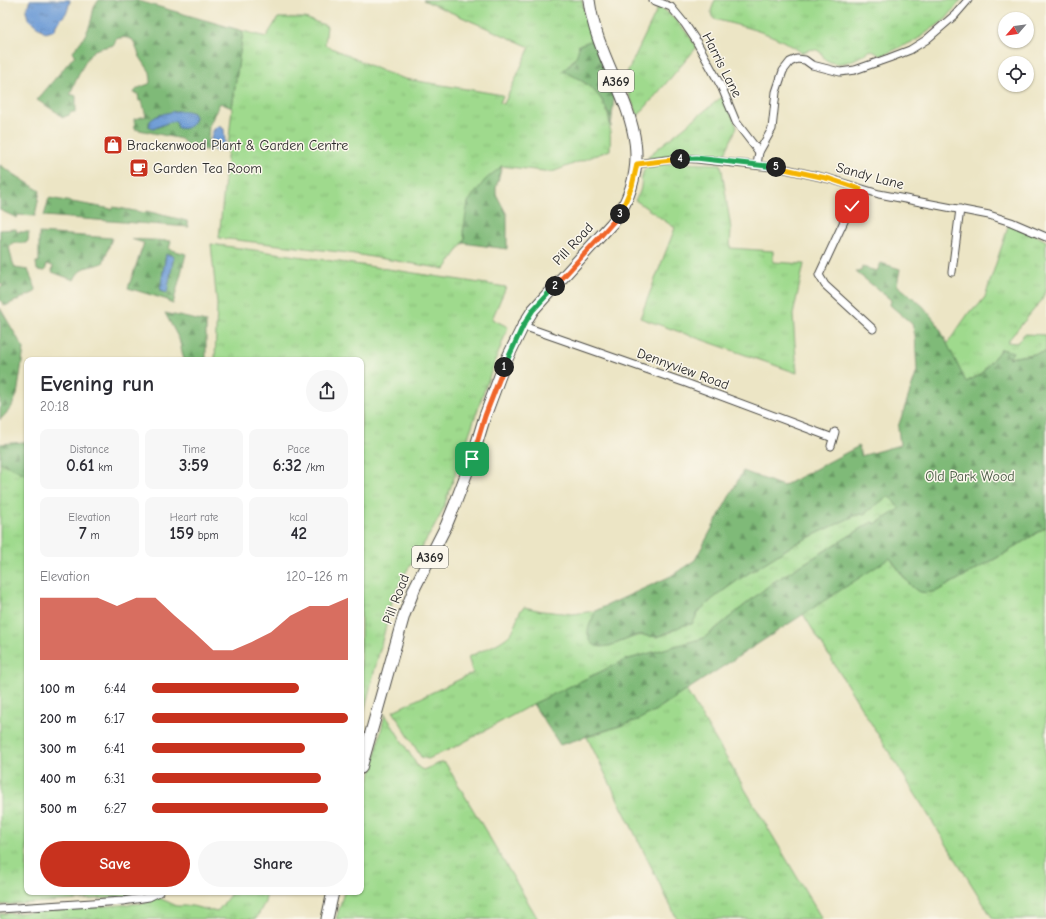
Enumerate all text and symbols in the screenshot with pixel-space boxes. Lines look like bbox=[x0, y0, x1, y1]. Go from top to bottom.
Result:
north arrow bbox=[998, 12, 1034, 48]
map controls bbox=[998, 12, 1034, 92]
street label: Harris Lane bbox=[698, 30, 746, 100]
button: locate bbox=[998, 56, 1034, 92]
road number: A369 bbox=[598, 70, 634, 92]
shop icon: Brackenwood Plant & Garden Centre bbox=[102, 134, 124, 156]
place label: Brackenwood Plant & Garden Centre bbox=[127, 137, 348, 154]
pin: 4 bbox=[670, 149, 690, 169]
text: 4 bbox=[677, 152, 683, 165]
cafe icon: Garden Tea Room bbox=[128, 157, 150, 179]
pin: 5 bbox=[766, 157, 786, 177]
street label: Sandy Lane bbox=[834, 159, 906, 193]
place label: Garden Tea Room bbox=[153, 160, 262, 177]
text: 5 bbox=[773, 160, 779, 173]
pin bbox=[835, 189, 869, 223]
icon: check bbox=[841, 195, 863, 217]
pin: 3 bbox=[610, 204, 630, 224]
text: 3 bbox=[617, 207, 623, 220]
street label: Pill Road bbox=[549, 219, 597, 269]
pin: 2 bbox=[545, 276, 565, 296]
text: 2 bbox=[552, 279, 558, 292]
street label: Dennyview Road bbox=[635, 344, 731, 394]
pin: 1 bbox=[494, 357, 514, 377]
text: 1 bbox=[502, 360, 506, 373]
button: share bbox=[306, 370, 348, 412]
text: Evening run bbox=[40, 371, 154, 397]
text: 20:18 bbox=[40, 399, 69, 414]
pin bbox=[455, 442, 489, 476]
text: Distance bbox=[70, 443, 109, 456]
text: Time bbox=[183, 443, 205, 456]
text: Pace bbox=[288, 443, 310, 456]
icon: arrive bbox=[461, 448, 483, 470]
text: 0.61 bbox=[66, 456, 94, 475]
text: 3:59 bbox=[179, 456, 209, 475]
text: 6:32 bbox=[273, 456, 302, 475]
text: km bbox=[94, 461, 113, 474]
text: /km bbox=[302, 461, 325, 474]
park label: Old Park Wood bbox=[925, 468, 1015, 485]
text: Elevation bbox=[68, 511, 110, 524]
text: Heart rate bbox=[170, 511, 218, 524]
text: kcal bbox=[289, 511, 308, 524]
text: 7 bbox=[79, 524, 87, 543]
text: 159 bbox=[169, 524, 194, 543]
text: 42 bbox=[290, 524, 307, 543]
text: m bbox=[87, 529, 100, 542]
text: bpm bbox=[194, 529, 219, 542]
road number: A369 bbox=[412, 546, 448, 568]
text: Elevation bbox=[40, 569, 90, 584]
text: 120–126 m bbox=[286, 569, 348, 584]
street label: Pill Road bbox=[379, 572, 413, 626]
text: 100 m bbox=[40, 681, 75, 696]
text: 6:44 bbox=[104, 681, 126, 696]
text: 200 m bbox=[40, 711, 76, 726]
text: 6:17 bbox=[104, 711, 125, 726]
text: 300 m bbox=[40, 741, 76, 756]
text: 6:41 bbox=[104, 741, 125, 756]
text: 400 m bbox=[40, 771, 76, 786]
text: 6:31 bbox=[104, 771, 125, 786]
text: 500 m bbox=[40, 801, 77, 816]
text: 6:27 bbox=[104, 801, 126, 816]
button: Save bbox=[40, 841, 190, 887]
button: Share bbox=[198, 841, 348, 887]

